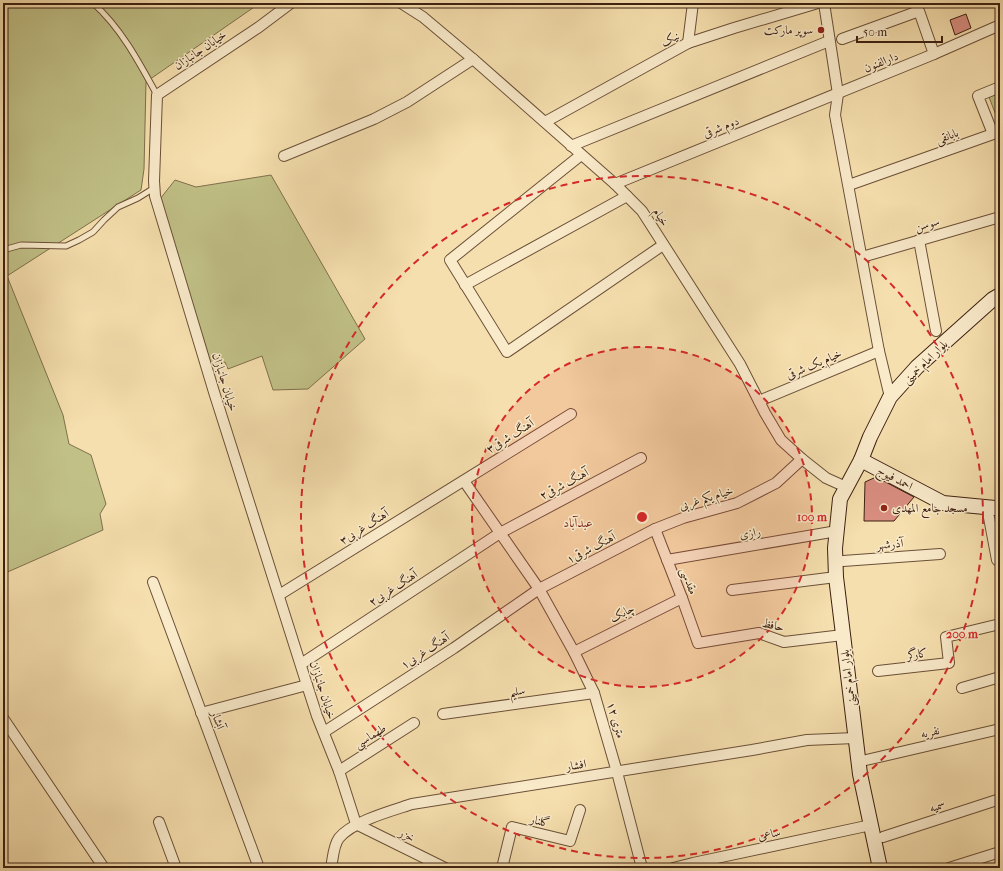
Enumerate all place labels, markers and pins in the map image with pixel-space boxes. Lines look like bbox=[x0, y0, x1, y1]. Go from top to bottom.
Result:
place label: سوپر مارکت bbox=[764, 23, 813, 38]
marker: سوپر مارکت bbox=[816, 25, 826, 35]
place label: مسجد جامع المهدی bbox=[892, 501, 968, 519]
marker: مسجد جامع المهدی bbox=[879, 503, 889, 513]
centre of rings bbox=[635, 510, 649, 524]

